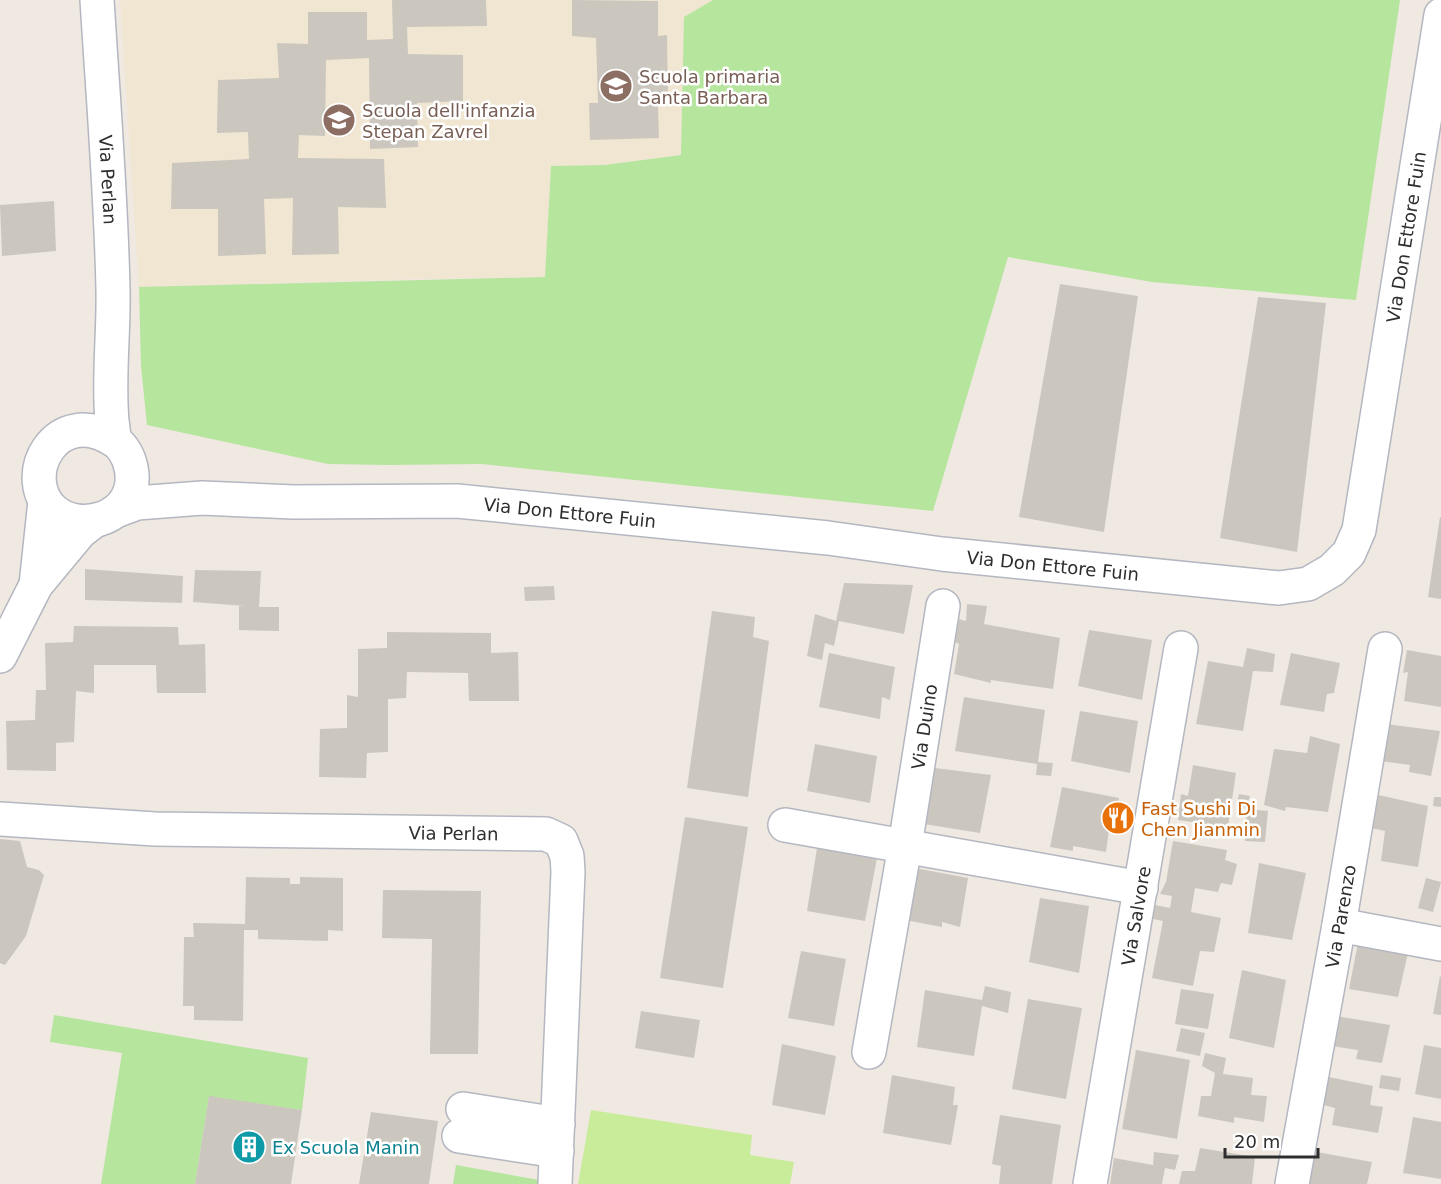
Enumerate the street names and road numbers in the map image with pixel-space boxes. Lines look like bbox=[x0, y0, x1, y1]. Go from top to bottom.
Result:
street label: Via Perlan bbox=[95, 134, 121, 225]
street label: Via Don Ettore Fuin bbox=[1382, 150, 1430, 324]
street label: Via Don Ettore Fuin bbox=[483, 493, 657, 531]
street label: Via Don Ettore Fuin bbox=[966, 546, 1140, 584]
street label: Via Duino bbox=[907, 682, 941, 771]
street label: Via Perlan bbox=[409, 822, 499, 844]
street label: Via Parenzo bbox=[1321, 863, 1359, 970]
street label: Via Salvore bbox=[1117, 864, 1154, 967]

